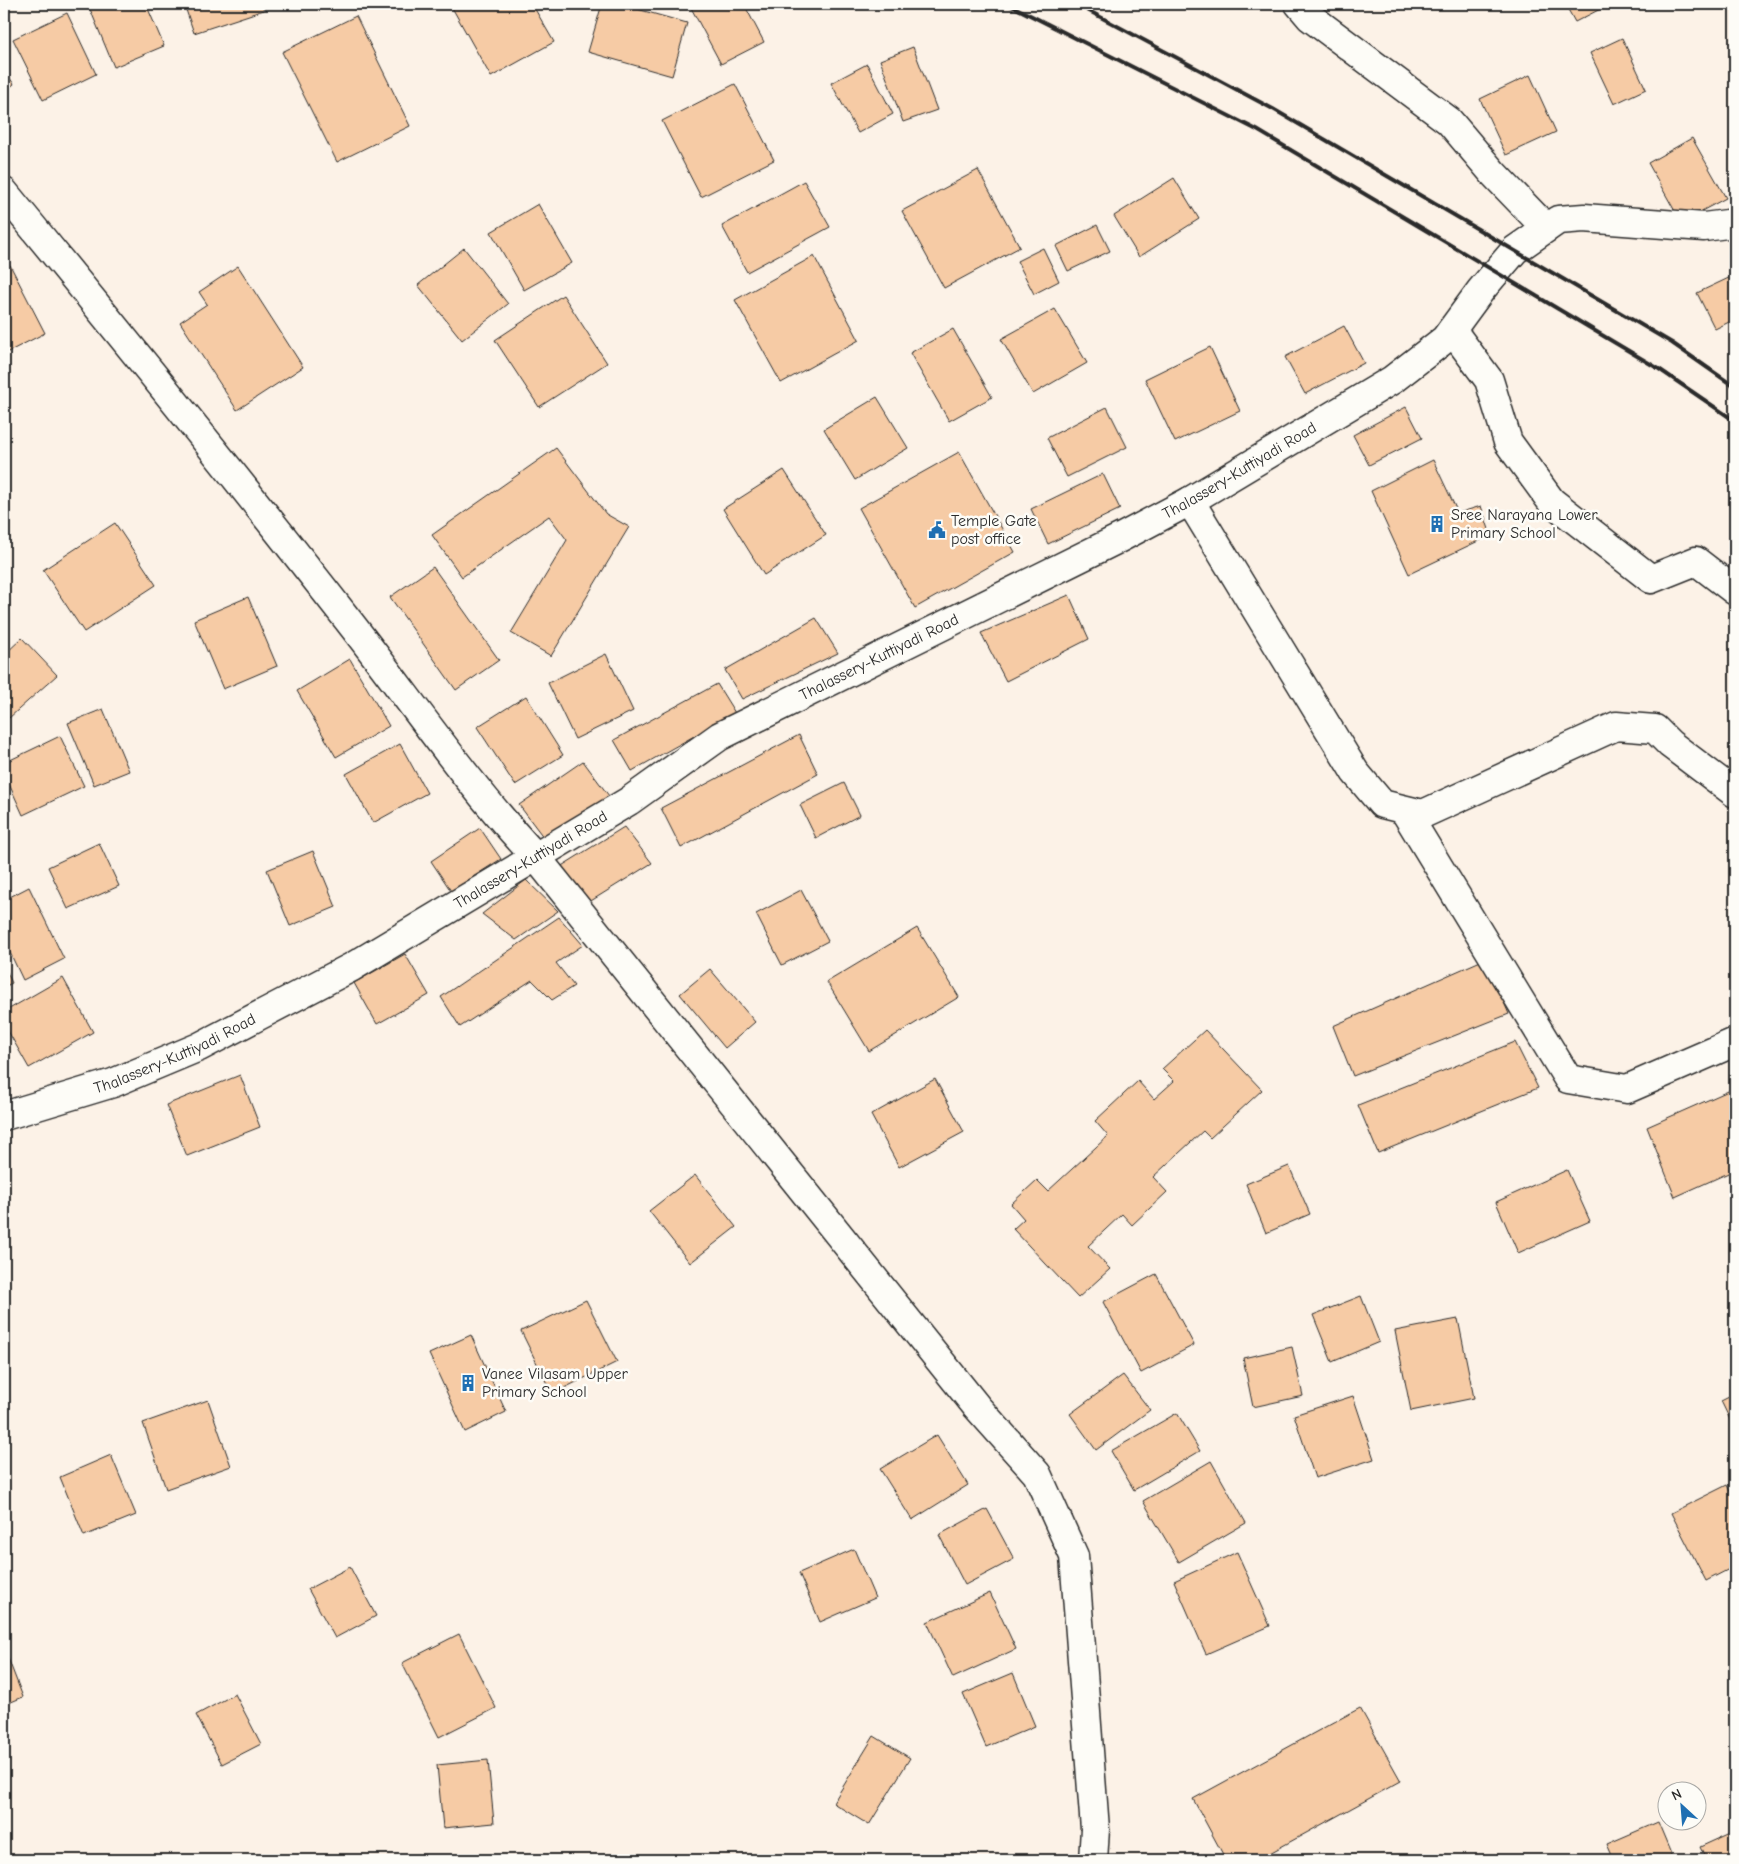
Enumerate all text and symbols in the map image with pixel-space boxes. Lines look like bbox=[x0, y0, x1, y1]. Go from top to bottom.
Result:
street label: Thalassery-Kuttiyadi Road bbox=[1159, 418, 1320, 523]
place label: Sree Narayana Lower Primary School bbox=[1451, 506, 1598, 542]
place label: Temple Gate post office bbox=[951, 512, 1037, 548]
building icon: Sree Narayana Lower Primary School bbox=[1427, 514, 1447, 534]
public building icon: Temple Gate post office bbox=[927, 520, 947, 540]
street label: Thalassery-Kuttiyadi Road bbox=[796, 610, 962, 704]
street label: Thalassery-Kuttiyadi Road bbox=[451, 807, 610, 913]
street label: Thalassery-Kuttiyadi Road bbox=[92, 1010, 259, 1097]
place label: Vanee Vilasam Upper Primary School bbox=[482, 1365, 629, 1401]
building icon: Vanee Vilasam Upper Primary School bbox=[458, 1373, 478, 1393]
north arrow bbox=[1656, 1782, 1706, 1832]
text: N bbox=[1669, 1785, 1684, 1804]

